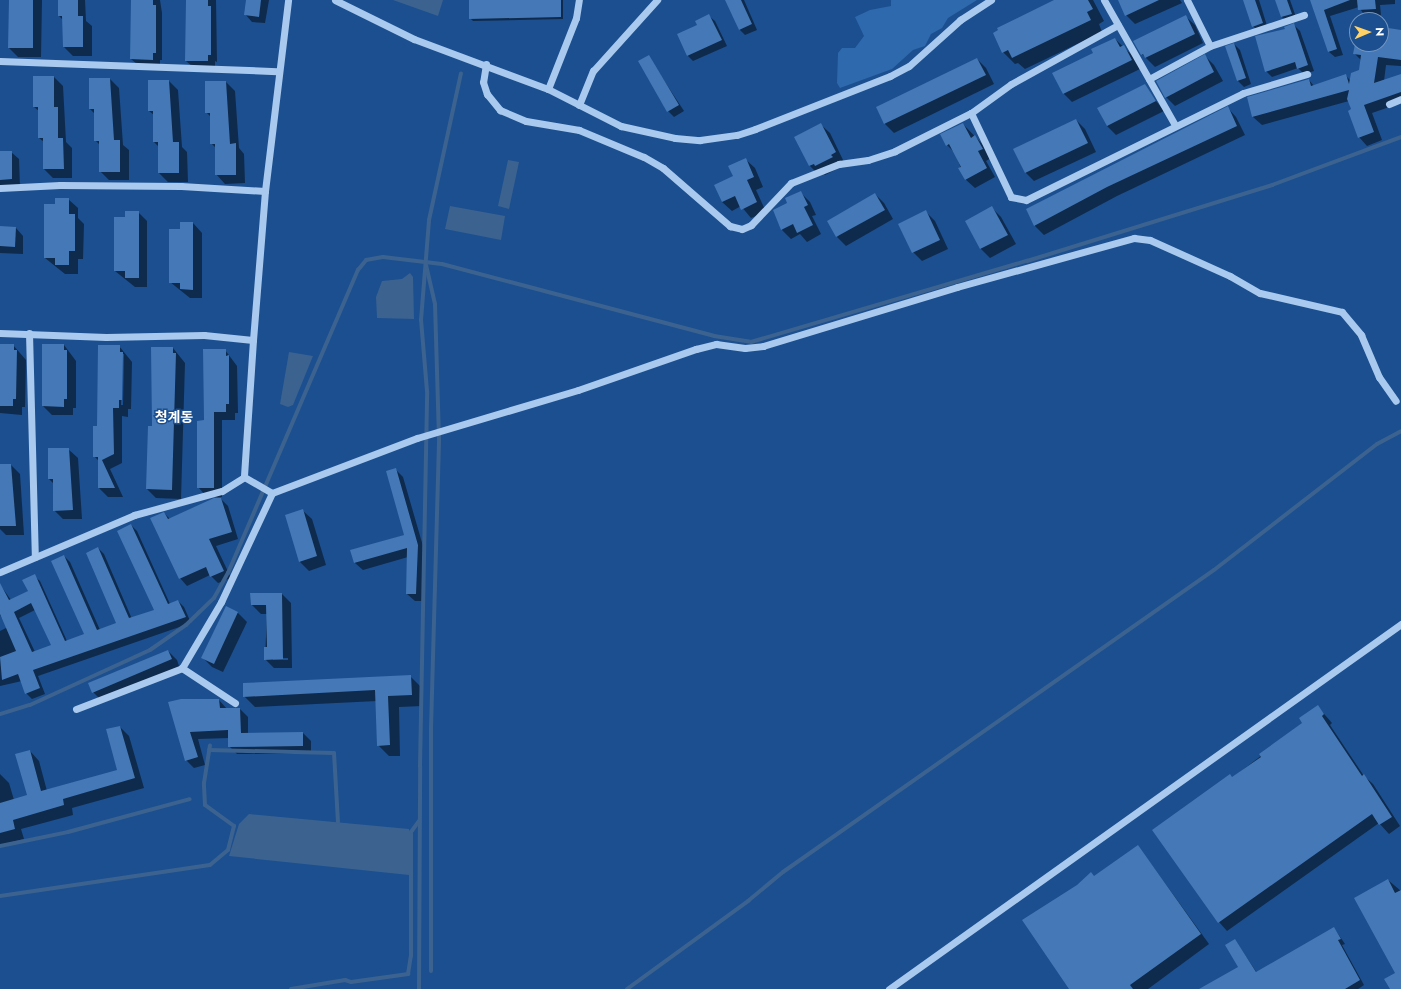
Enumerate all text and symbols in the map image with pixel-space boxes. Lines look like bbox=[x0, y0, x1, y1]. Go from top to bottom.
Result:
north arrow bbox=[1349, 12, 1389, 52]
text: N bbox=[1372, 27, 1388, 36]
district label: 청계동 bbox=[155, 409, 193, 425]

